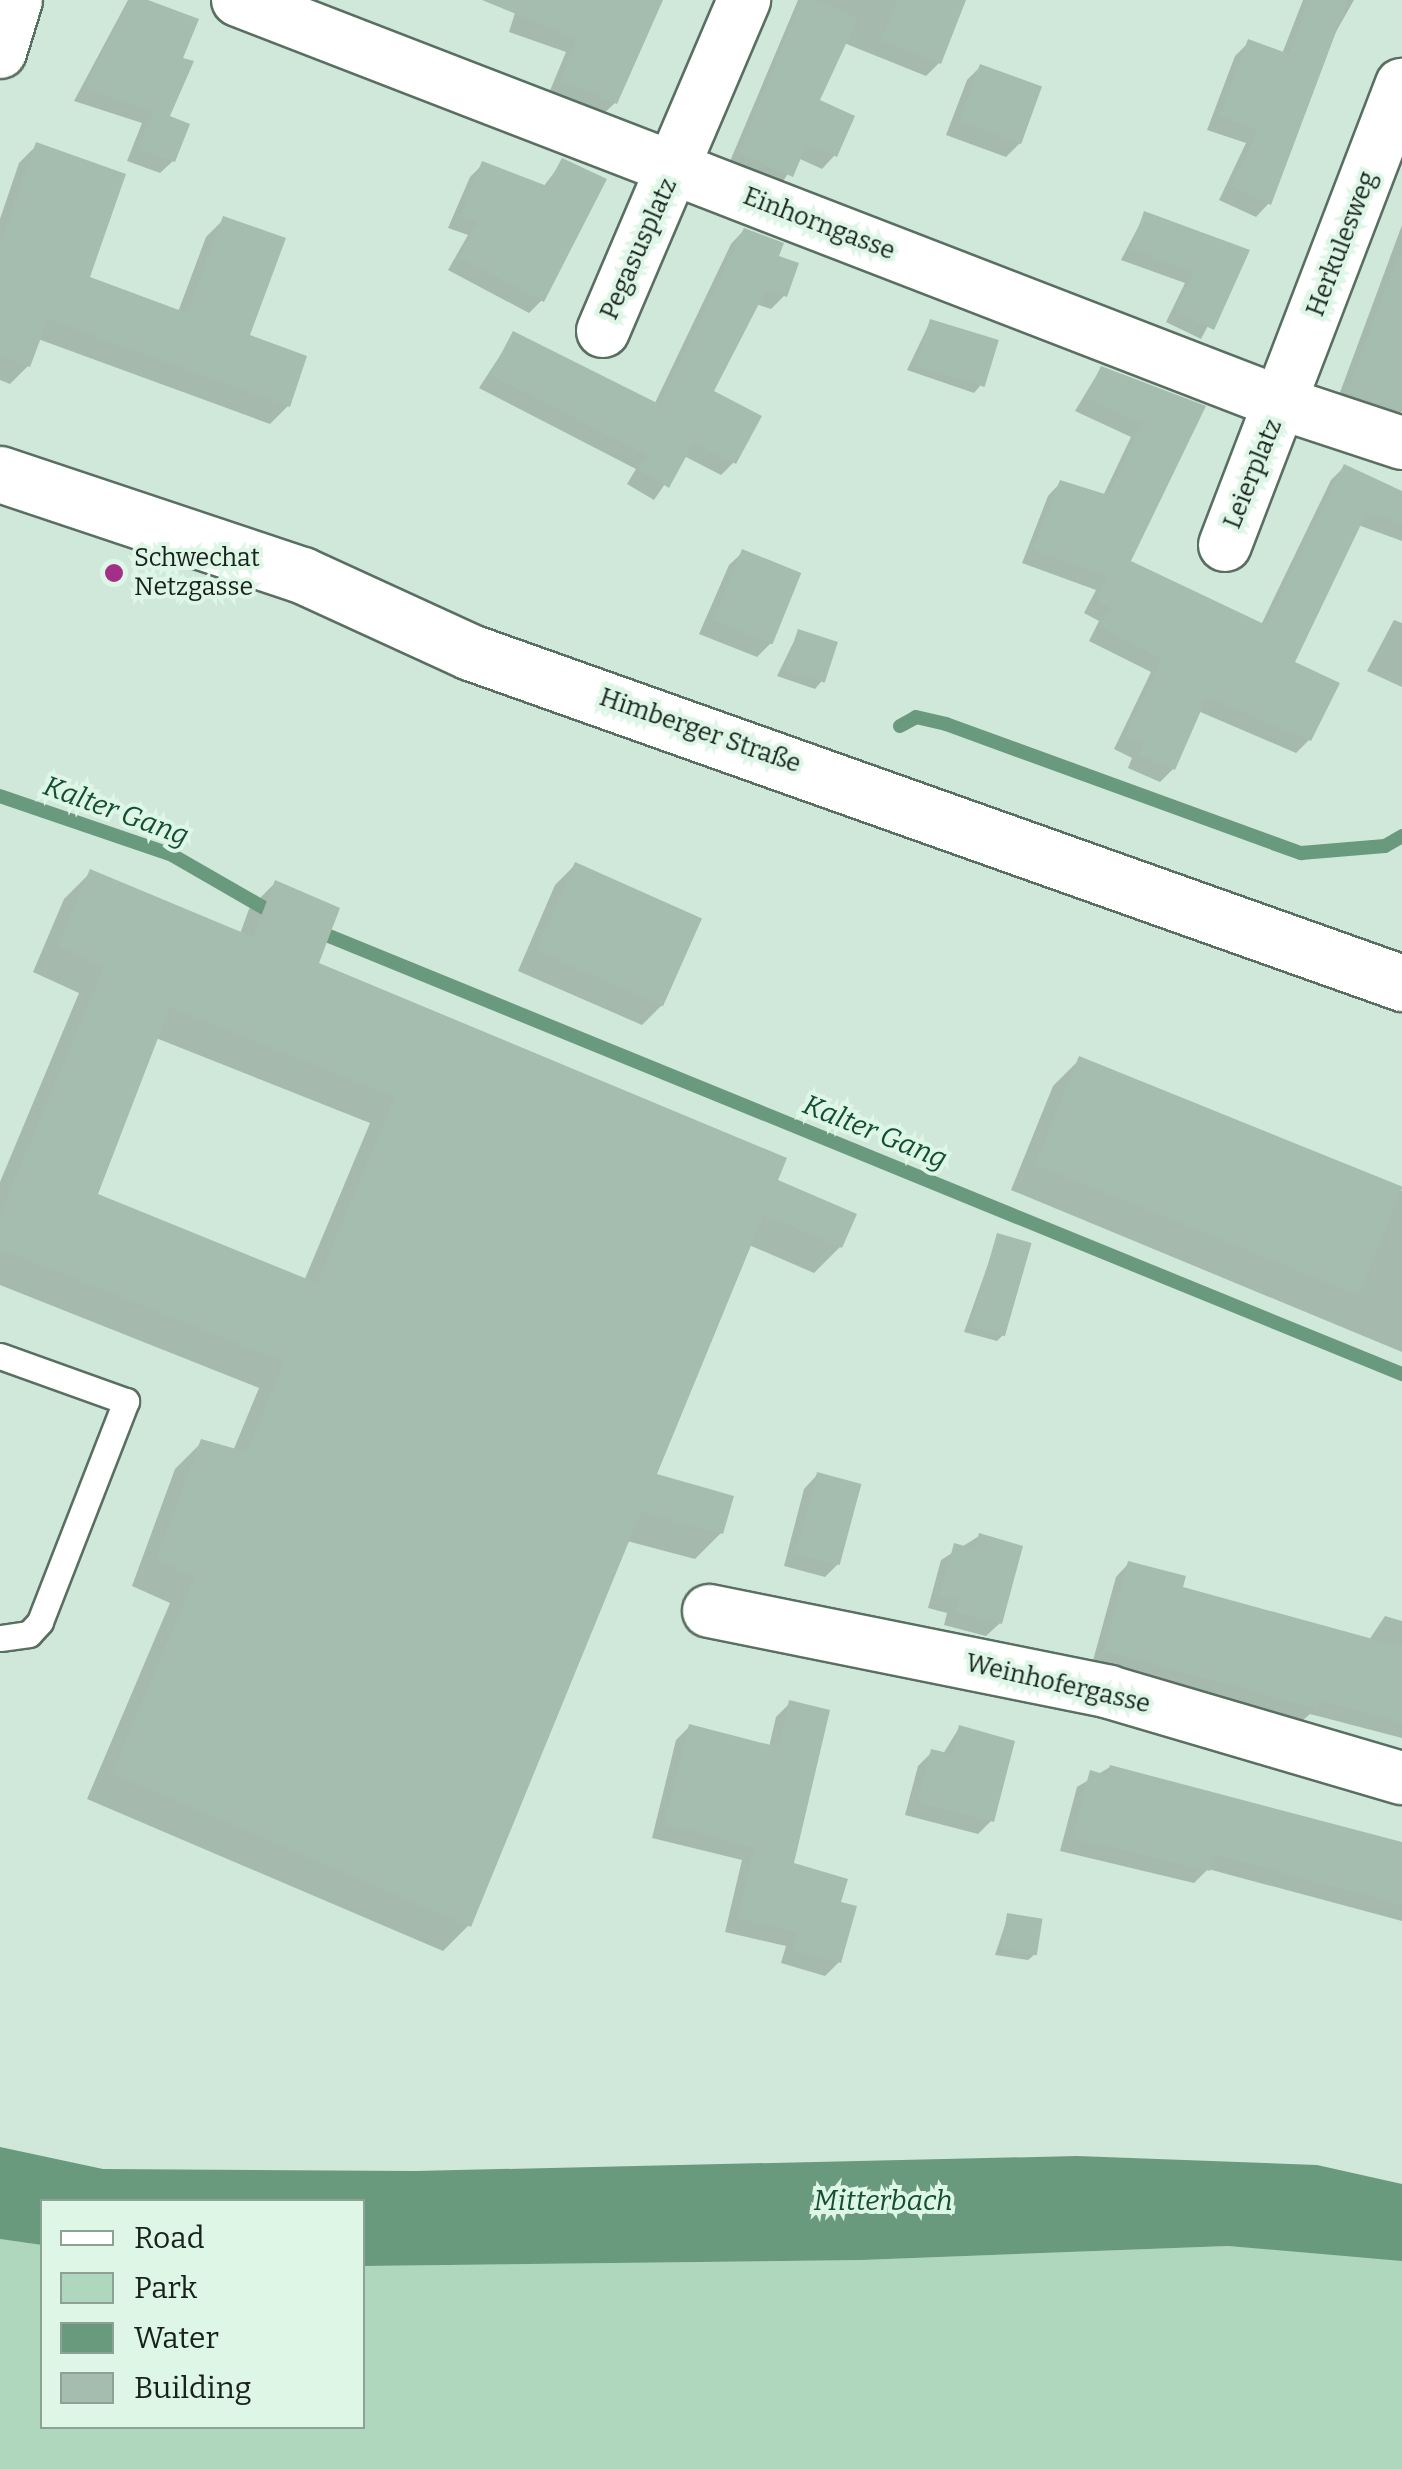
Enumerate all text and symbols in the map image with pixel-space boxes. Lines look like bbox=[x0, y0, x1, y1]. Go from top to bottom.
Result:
street label: Herkulesweg bbox=[1301, 167, 1383, 321]
street label: Pegasusplatz bbox=[595, 174, 683, 324]
street label: Einhorngasse bbox=[739, 181, 899, 267]
street label: Leierplatz bbox=[1217, 415, 1289, 533]
place label: Schwechat Netzgasse bbox=[134, 544, 260, 603]
marker: Schwechat Netzgasse bbox=[103, 562, 125, 584]
street label: Himberger Straße bbox=[596, 683, 804, 779]
water label: Kalter Gang bbox=[39, 769, 193, 853]
water label: Kalter Gang bbox=[798, 1088, 952, 1176]
street label: Weinhofergasse bbox=[963, 1648, 1153, 1720]
water label: Mitterbach bbox=[814, 2184, 952, 2218]
legend bbox=[40, 2199, 365, 2429]
text: Road bbox=[134, 2220, 205, 2256]
text: Park bbox=[134, 2270, 197, 2306]
text: Water bbox=[134, 2320, 219, 2356]
text: Building bbox=[134, 2370, 252, 2406]

